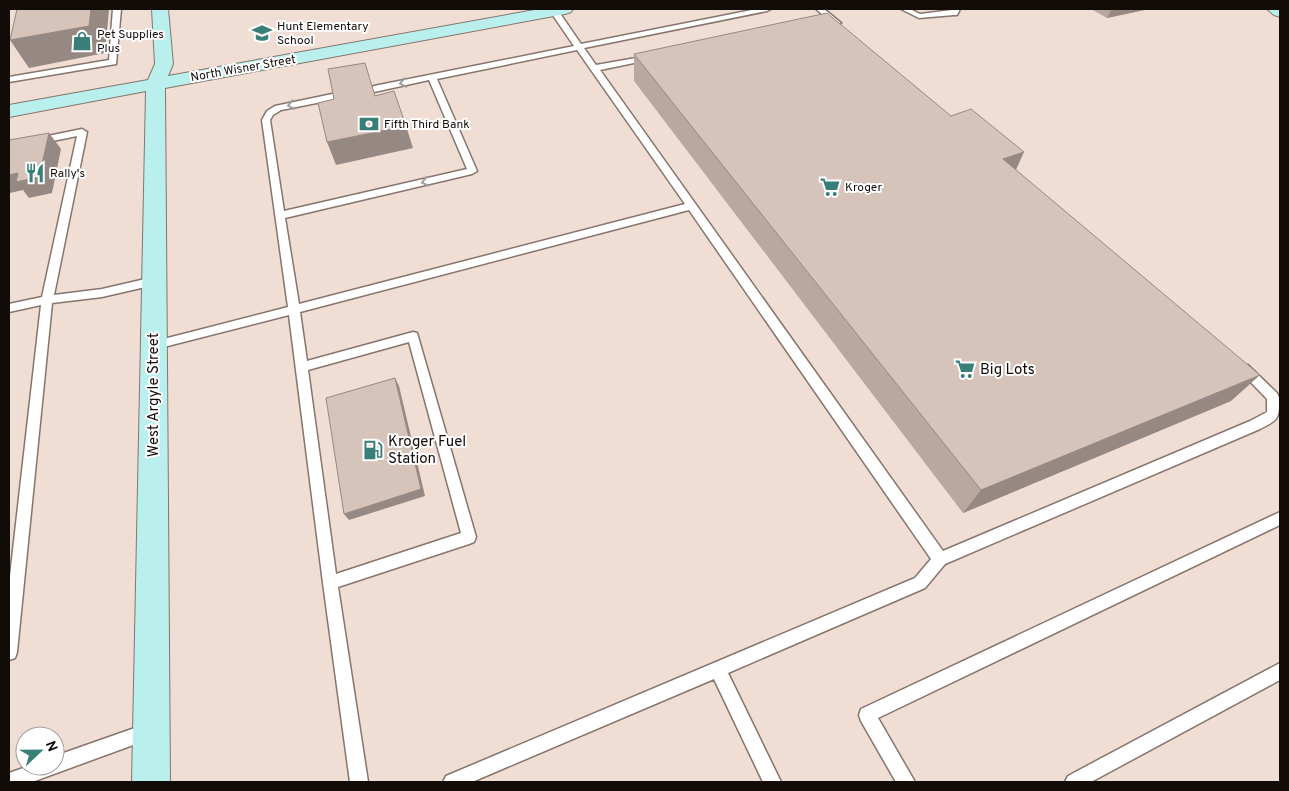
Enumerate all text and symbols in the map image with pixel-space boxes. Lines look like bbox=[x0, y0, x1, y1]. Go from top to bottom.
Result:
place label: Hunt Elementary School bbox=[277, 19, 369, 49]
school or university icon: Hunt Elementary School bbox=[251, 22, 273, 44]
place label: Pet Supplies Plus bbox=[97, 27, 164, 57]
shop icon: Pet Supplies Plus bbox=[71, 30, 93, 52]
street label: North Wisner Street bbox=[189, 52, 297, 86]
one-way arrow bbox=[399, 77, 408, 87]
one-way arrow bbox=[286, 100, 295, 110]
bank icon: Fifth Third Bank bbox=[358, 113, 380, 135]
place label: Fifth Third Bank bbox=[384, 117, 470, 133]
restaurant icon: Rally's bbox=[24, 162, 46, 184]
place label: Rally's bbox=[50, 166, 85, 182]
one-way arrow bbox=[420, 176, 429, 187]
supermarket icon: Kroger bbox=[819, 176, 841, 198]
place label: Kroger bbox=[845, 180, 882, 196]
street label: West Argyle Street bbox=[145, 333, 164, 457]
supermarket icon: Big Lots bbox=[954, 358, 976, 380]
place label: Big Lots bbox=[980, 361, 1035, 380]
place label: Kroger Fuel Station bbox=[388, 433, 466, 469]
fuel station icon: Kroger Fuel Station bbox=[362, 439, 384, 461]
north arrow bbox=[15, 726, 65, 776]
text: N bbox=[41, 739, 60, 755]

